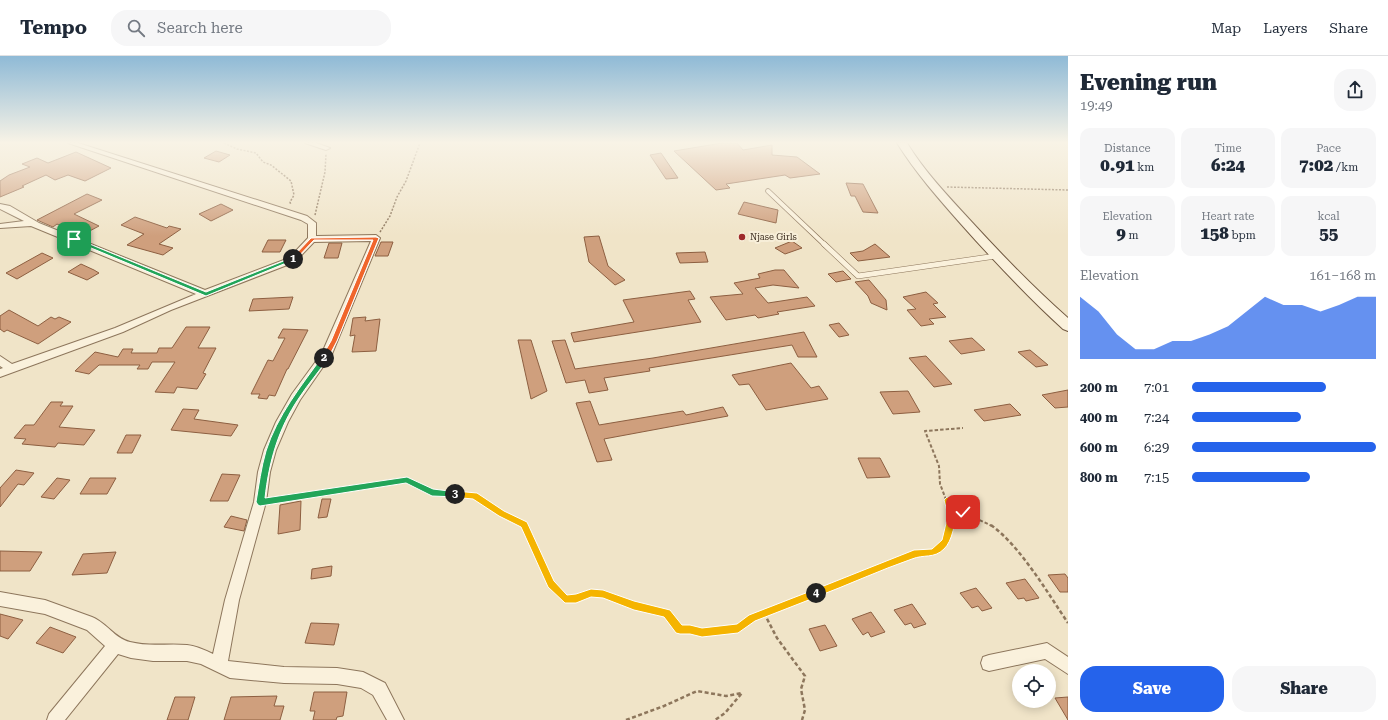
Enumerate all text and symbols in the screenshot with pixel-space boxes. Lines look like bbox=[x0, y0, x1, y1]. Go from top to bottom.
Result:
search box bbox=[111, 10, 391, 46]
text: Tempo bbox=[20, 16, 87, 39]
icon: search bbox=[125, 17, 147, 39]
text: Search here bbox=[157, 19, 243, 37]
text: Map bbox=[1211, 20, 1241, 36]
text: Layers bbox=[1263, 20, 1307, 36]
text: Share bbox=[1329, 20, 1368, 36]
button: share bbox=[1334, 69, 1376, 111]
text: Evening run bbox=[1080, 70, 1217, 95]
text: 19:49 bbox=[1080, 98, 1112, 113]
text: Distance bbox=[1104, 142, 1151, 155]
text: Time bbox=[1215, 142, 1241, 155]
text: Pace bbox=[1316, 142, 1341, 155]
text: 0.91 bbox=[1100, 155, 1135, 175]
text: 6:24 bbox=[1211, 155, 1245, 175]
text: 7:02 bbox=[1299, 155, 1333, 175]
text: km bbox=[1135, 161, 1154, 174]
text: /km bbox=[1333, 161, 1358, 174]
text: Elevation bbox=[1102, 210, 1152, 223]
text: Heart rate bbox=[1202, 210, 1254, 223]
text: kcal bbox=[1318, 210, 1340, 223]
pin bbox=[57, 222, 91, 256]
text: 9 bbox=[1116, 223, 1126, 243]
text: 158 bbox=[1200, 223, 1229, 243]
text: 55 bbox=[1319, 223, 1338, 243]
icon: arrive bbox=[63, 228, 85, 250]
text: m bbox=[1126, 229, 1139, 242]
text: bpm bbox=[1229, 229, 1256, 242]
marker: Njase Girls bbox=[737, 232, 747, 242]
place label: Njase Girls bbox=[750, 232, 797, 242]
pin: 1 bbox=[283, 249, 303, 269]
text: 1 bbox=[290, 252, 296, 265]
text: Elevation bbox=[1080, 268, 1139, 283]
text: 161–168 m bbox=[1309, 268, 1376, 283]
pin: 2 bbox=[314, 348, 334, 368]
text: 2 bbox=[321, 351, 327, 364]
text: 200 m bbox=[1080, 380, 1118, 395]
text: 7:01 bbox=[1144, 380, 1169, 395]
text: 400 m bbox=[1080, 410, 1118, 425]
text: 7:24 bbox=[1144, 410, 1169, 425]
text: 600 m bbox=[1080, 440, 1118, 455]
text: 6:29 bbox=[1144, 440, 1169, 455]
text: 800 m bbox=[1080, 470, 1118, 485]
text: 7:15 bbox=[1144, 470, 1169, 485]
pin: 3 bbox=[445, 484, 465, 504]
text: 3 bbox=[452, 487, 458, 500]
pin bbox=[946, 495, 980, 529]
icon: check bbox=[952, 501, 974, 523]
pin: 4 bbox=[806, 583, 826, 603]
text: 4 bbox=[813, 586, 819, 599]
map controls bbox=[1012, 664, 1056, 708]
button: locate bbox=[1012, 664, 1056, 708]
button: Save bbox=[1080, 666, 1224, 712]
button: Share bbox=[1232, 666, 1376, 712]

